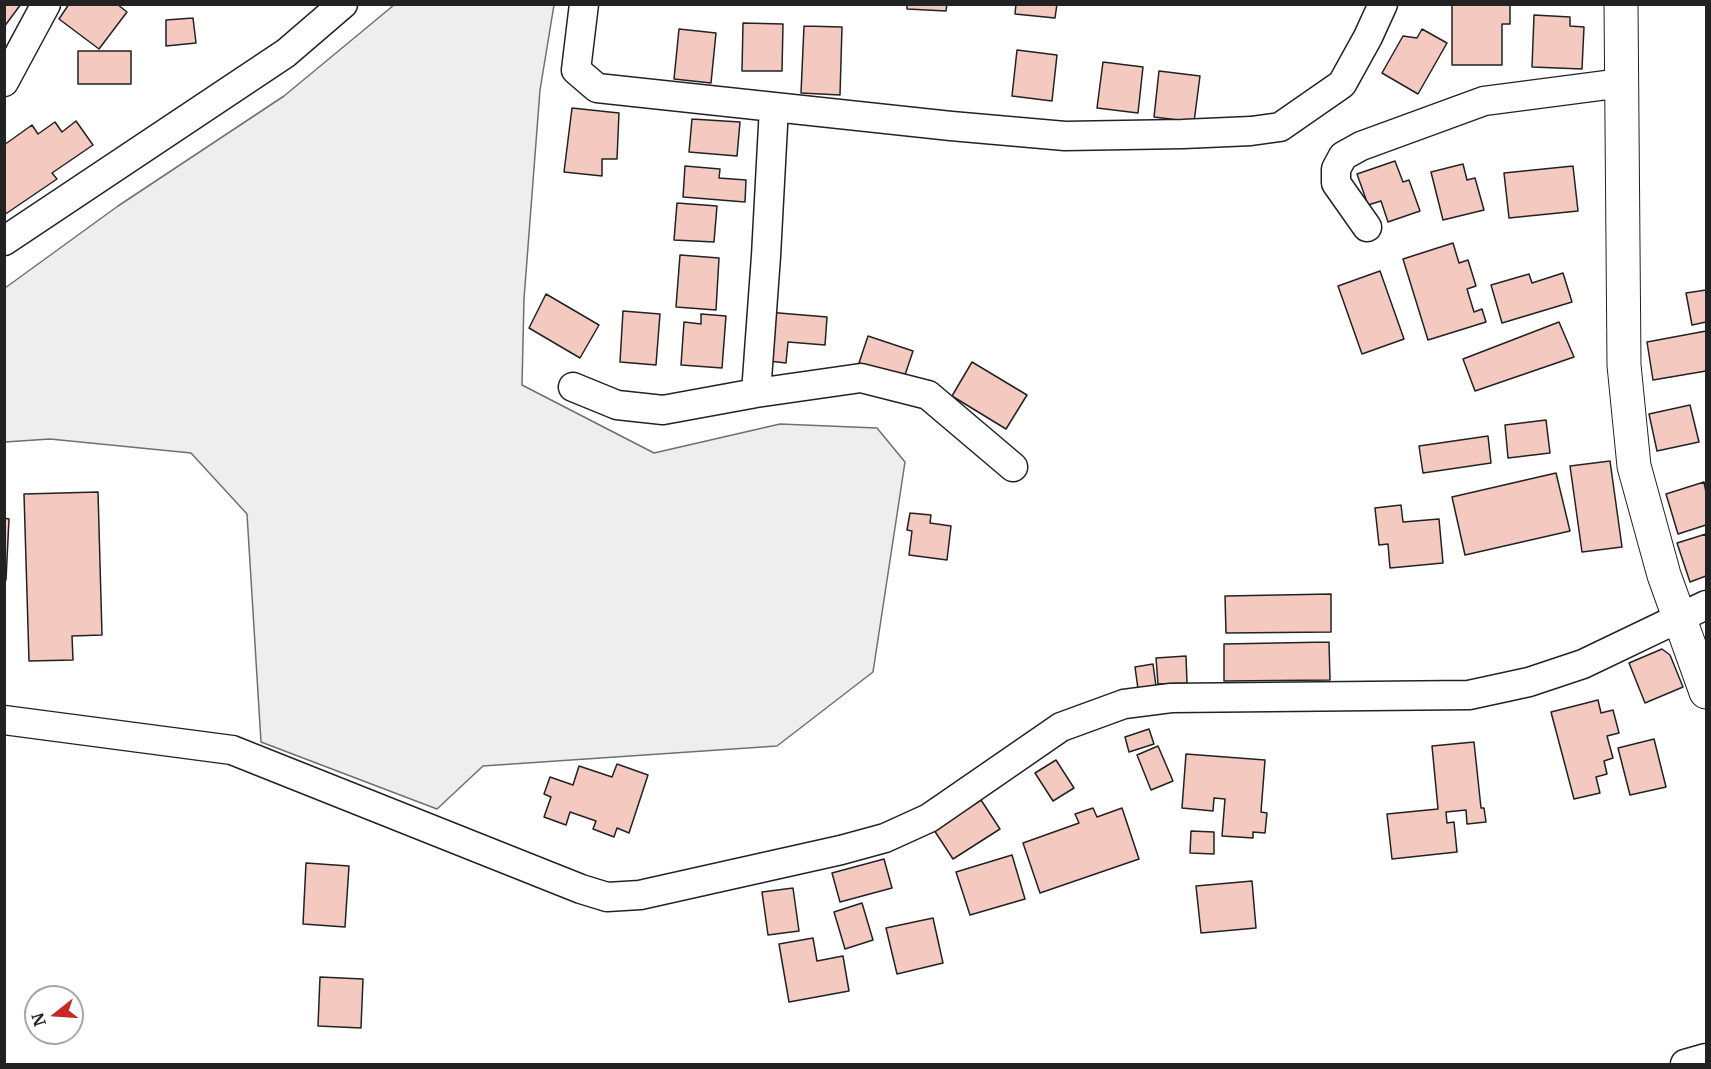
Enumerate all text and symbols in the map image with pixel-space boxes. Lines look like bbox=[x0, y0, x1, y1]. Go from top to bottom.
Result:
north arrow bbox=[24, 985, 84, 1045]
text: N bbox=[27, 1011, 50, 1029]

